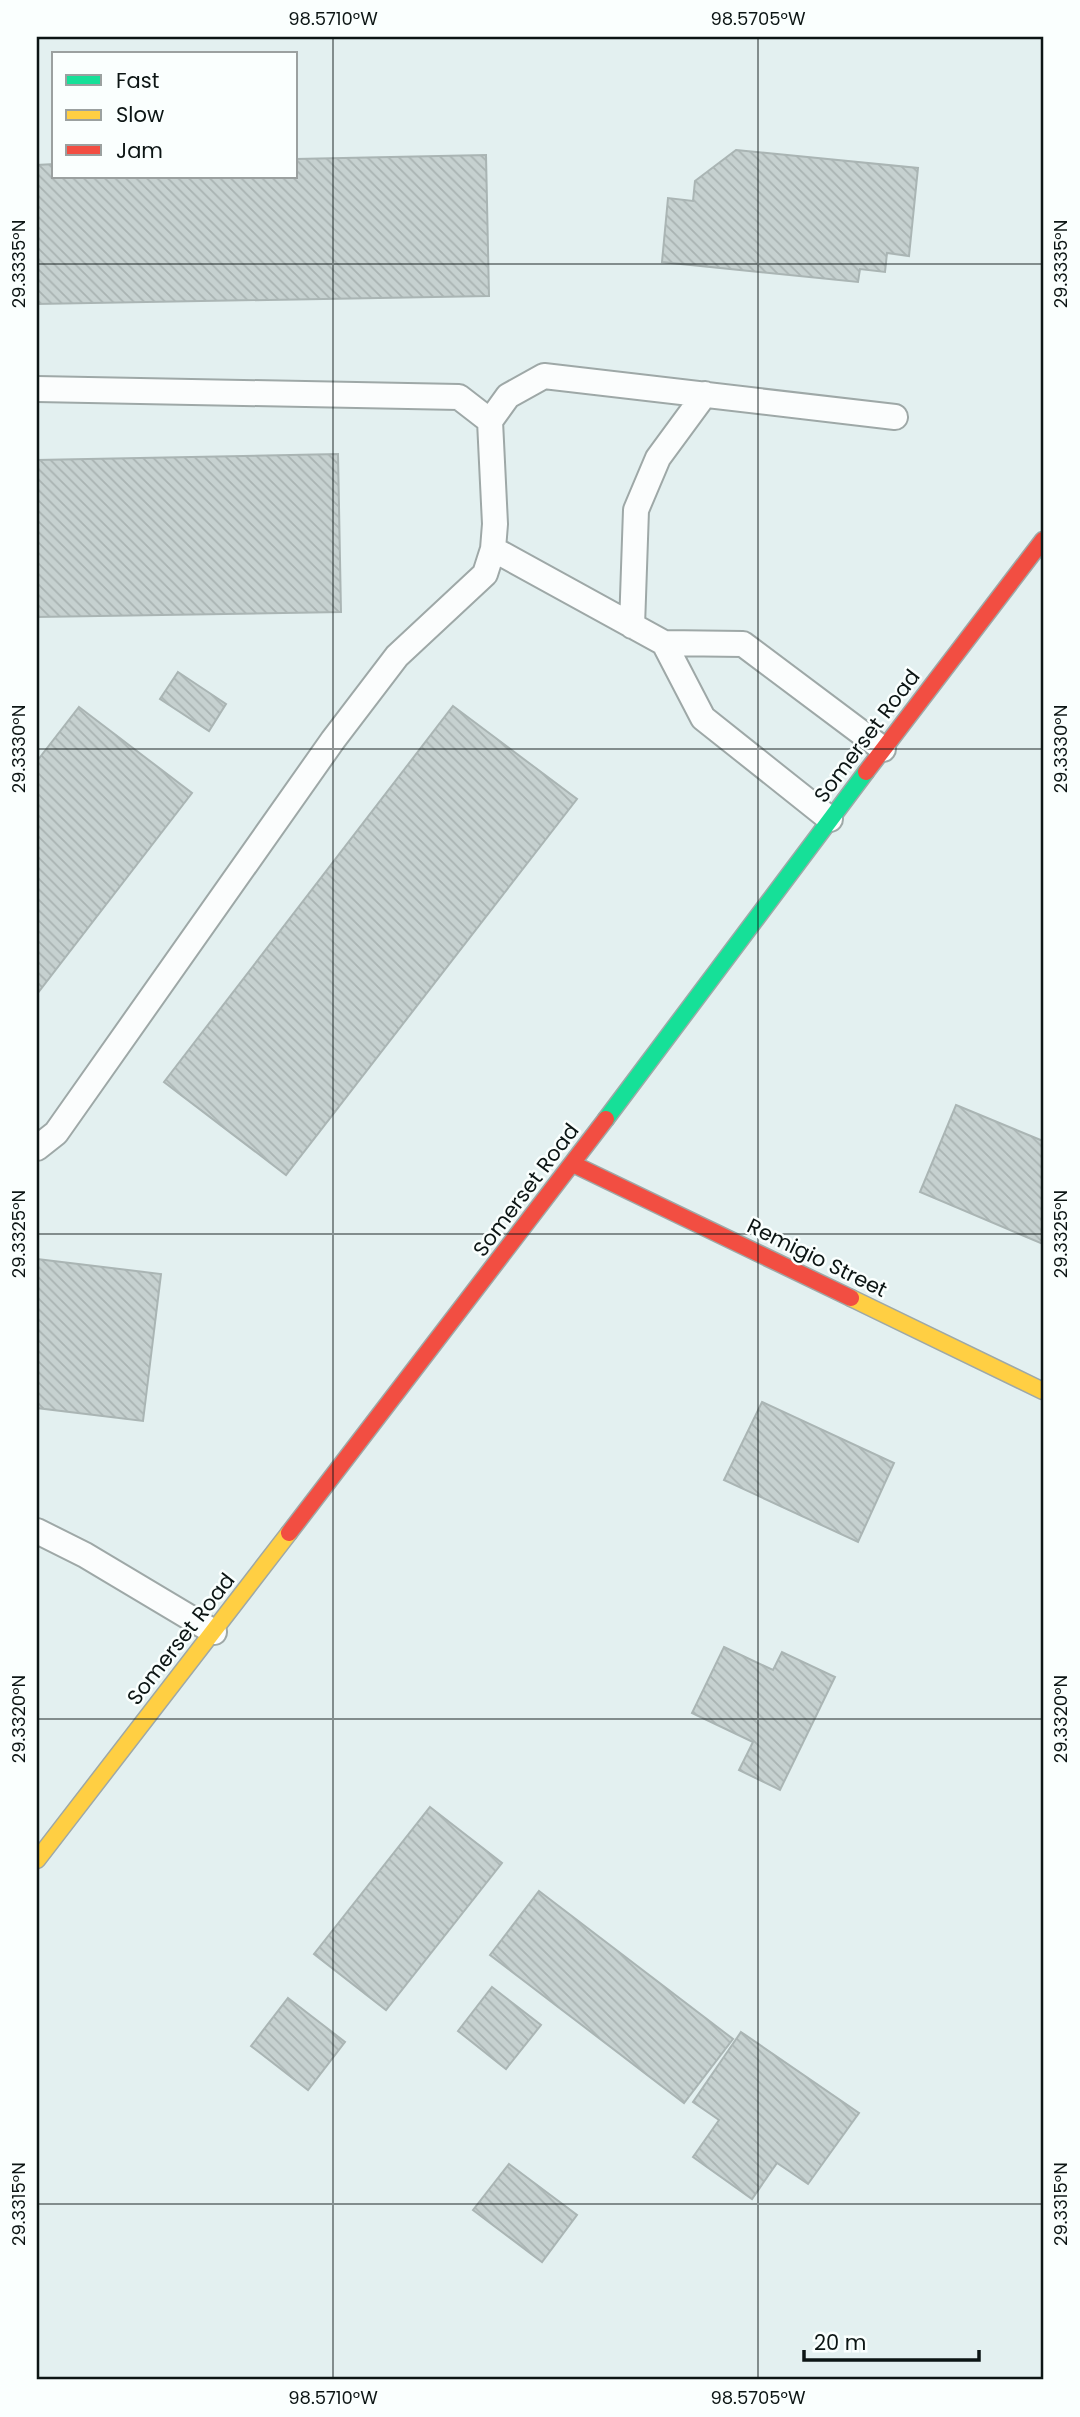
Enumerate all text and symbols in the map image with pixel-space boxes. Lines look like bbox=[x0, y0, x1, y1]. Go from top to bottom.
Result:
text: 98.5710°W bbox=[288, 6, 378, 31]
text: 98.5705°W bbox=[710, 6, 806, 31]
legend bbox=[52, 52, 298, 178]
text: Fast bbox=[116, 66, 159, 95]
text: Slow bbox=[116, 100, 164, 129]
text: Jam bbox=[116, 136, 163, 165]
text: 29.3335°N bbox=[6, 220, 31, 308]
text: 29.3335°N bbox=[1048, 220, 1073, 308]
street label: Somerset Road bbox=[807, 663, 926, 808]
text: 29.3330°N bbox=[6, 705, 31, 793]
text: 29.3330°N bbox=[1048, 705, 1073, 793]
street label: Somerset Road bbox=[466, 1117, 585, 1262]
text: 29.3325°N bbox=[6, 1190, 31, 1278]
text: 29.3325°N bbox=[1048, 1190, 1073, 1278]
street label: Remigio Street bbox=[742, 1211, 892, 1304]
street label: Somerset Road bbox=[120, 1567, 241, 1711]
text: 29.3320°N bbox=[6, 1675, 31, 1763]
text: 29.3320°N bbox=[1048, 1675, 1073, 1763]
text: 29.3315°N bbox=[6, 2162, 31, 2246]
text: 29.3315°N bbox=[1048, 2162, 1073, 2246]
scale bar bbox=[804, 2319, 978, 2363]
text: 20 m bbox=[814, 2328, 867, 2357]
text: 98.5710°W bbox=[288, 2385, 378, 2410]
text: 98.5705°W bbox=[710, 2385, 806, 2410]

